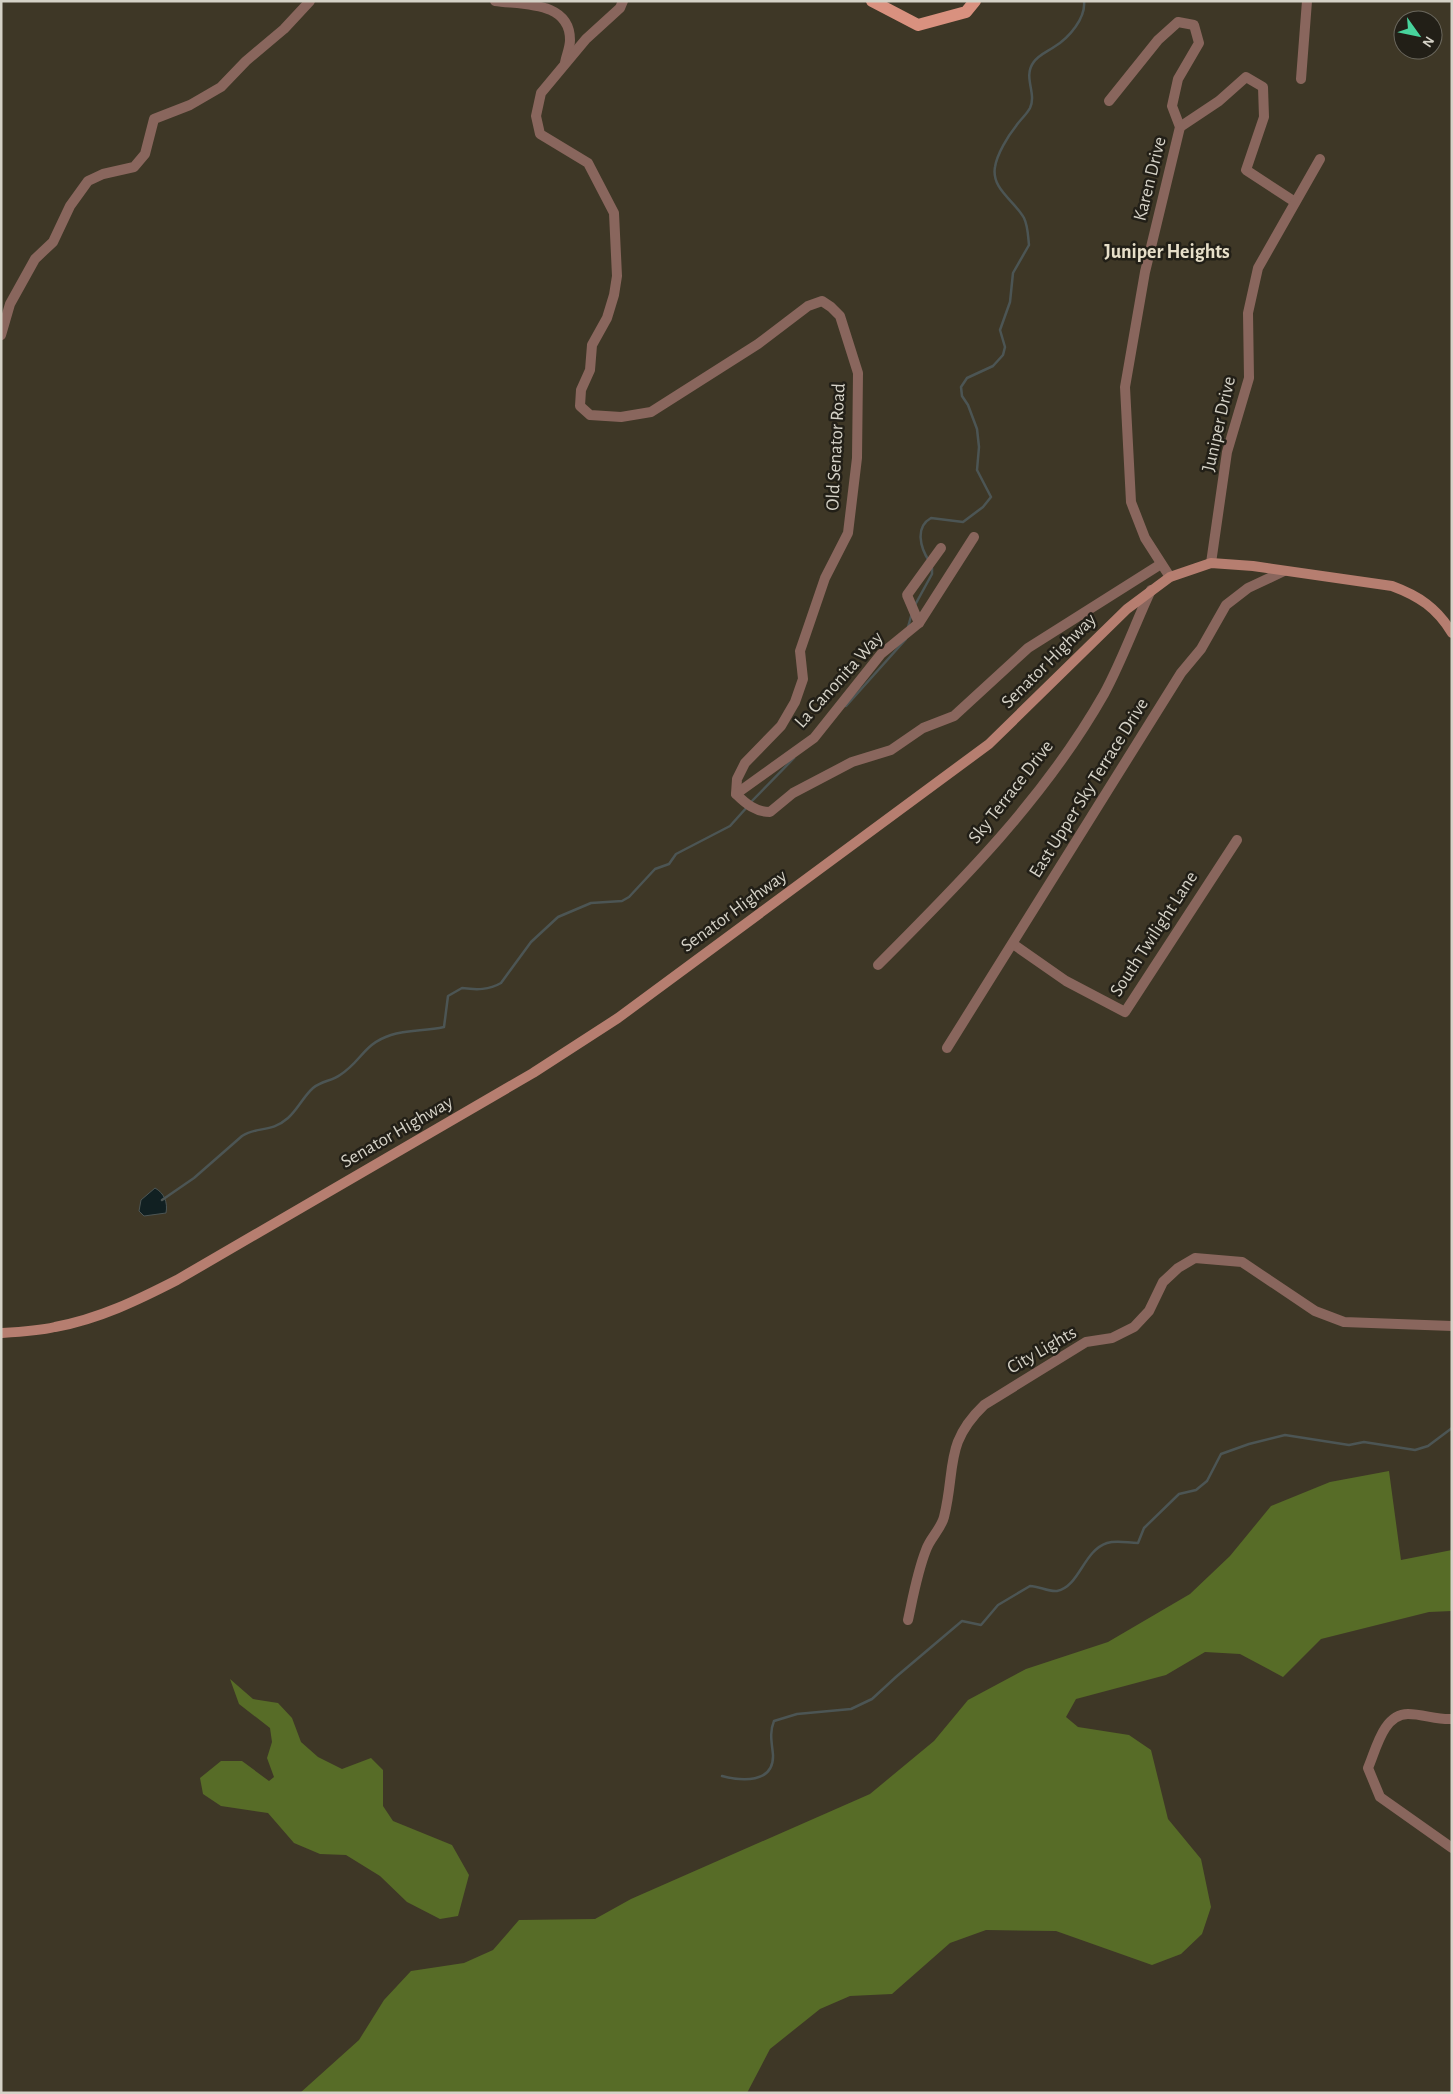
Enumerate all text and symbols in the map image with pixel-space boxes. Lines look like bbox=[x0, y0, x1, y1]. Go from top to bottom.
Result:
north arrow bbox=[1393, 10, 1443, 60]
text: N bbox=[1420, 34, 1437, 49]
street label: Karen Drive bbox=[1130, 135, 1170, 223]
district label: Juniper Heights bbox=[1104, 242, 1230, 262]
street label: Juniper Drive bbox=[1199, 375, 1239, 473]
street label: Old Senator Road bbox=[823, 383, 849, 511]
street label: Senator Highway bbox=[998, 610, 1100, 712]
street label: La Canonita Way bbox=[791, 628, 887, 732]
street label: East Upper Sky Terrace Drive bbox=[1026, 695, 1152, 881]
street label: Sky Terrace Drive bbox=[965, 737, 1057, 847]
street label: Senator Highway bbox=[678, 866, 790, 956]
street label: South Twilight Lane bbox=[1107, 868, 1201, 1000]
street label: Senator Highway bbox=[338, 1092, 456, 1172]
street label: City Lights bbox=[1004, 1323, 1080, 1377]

